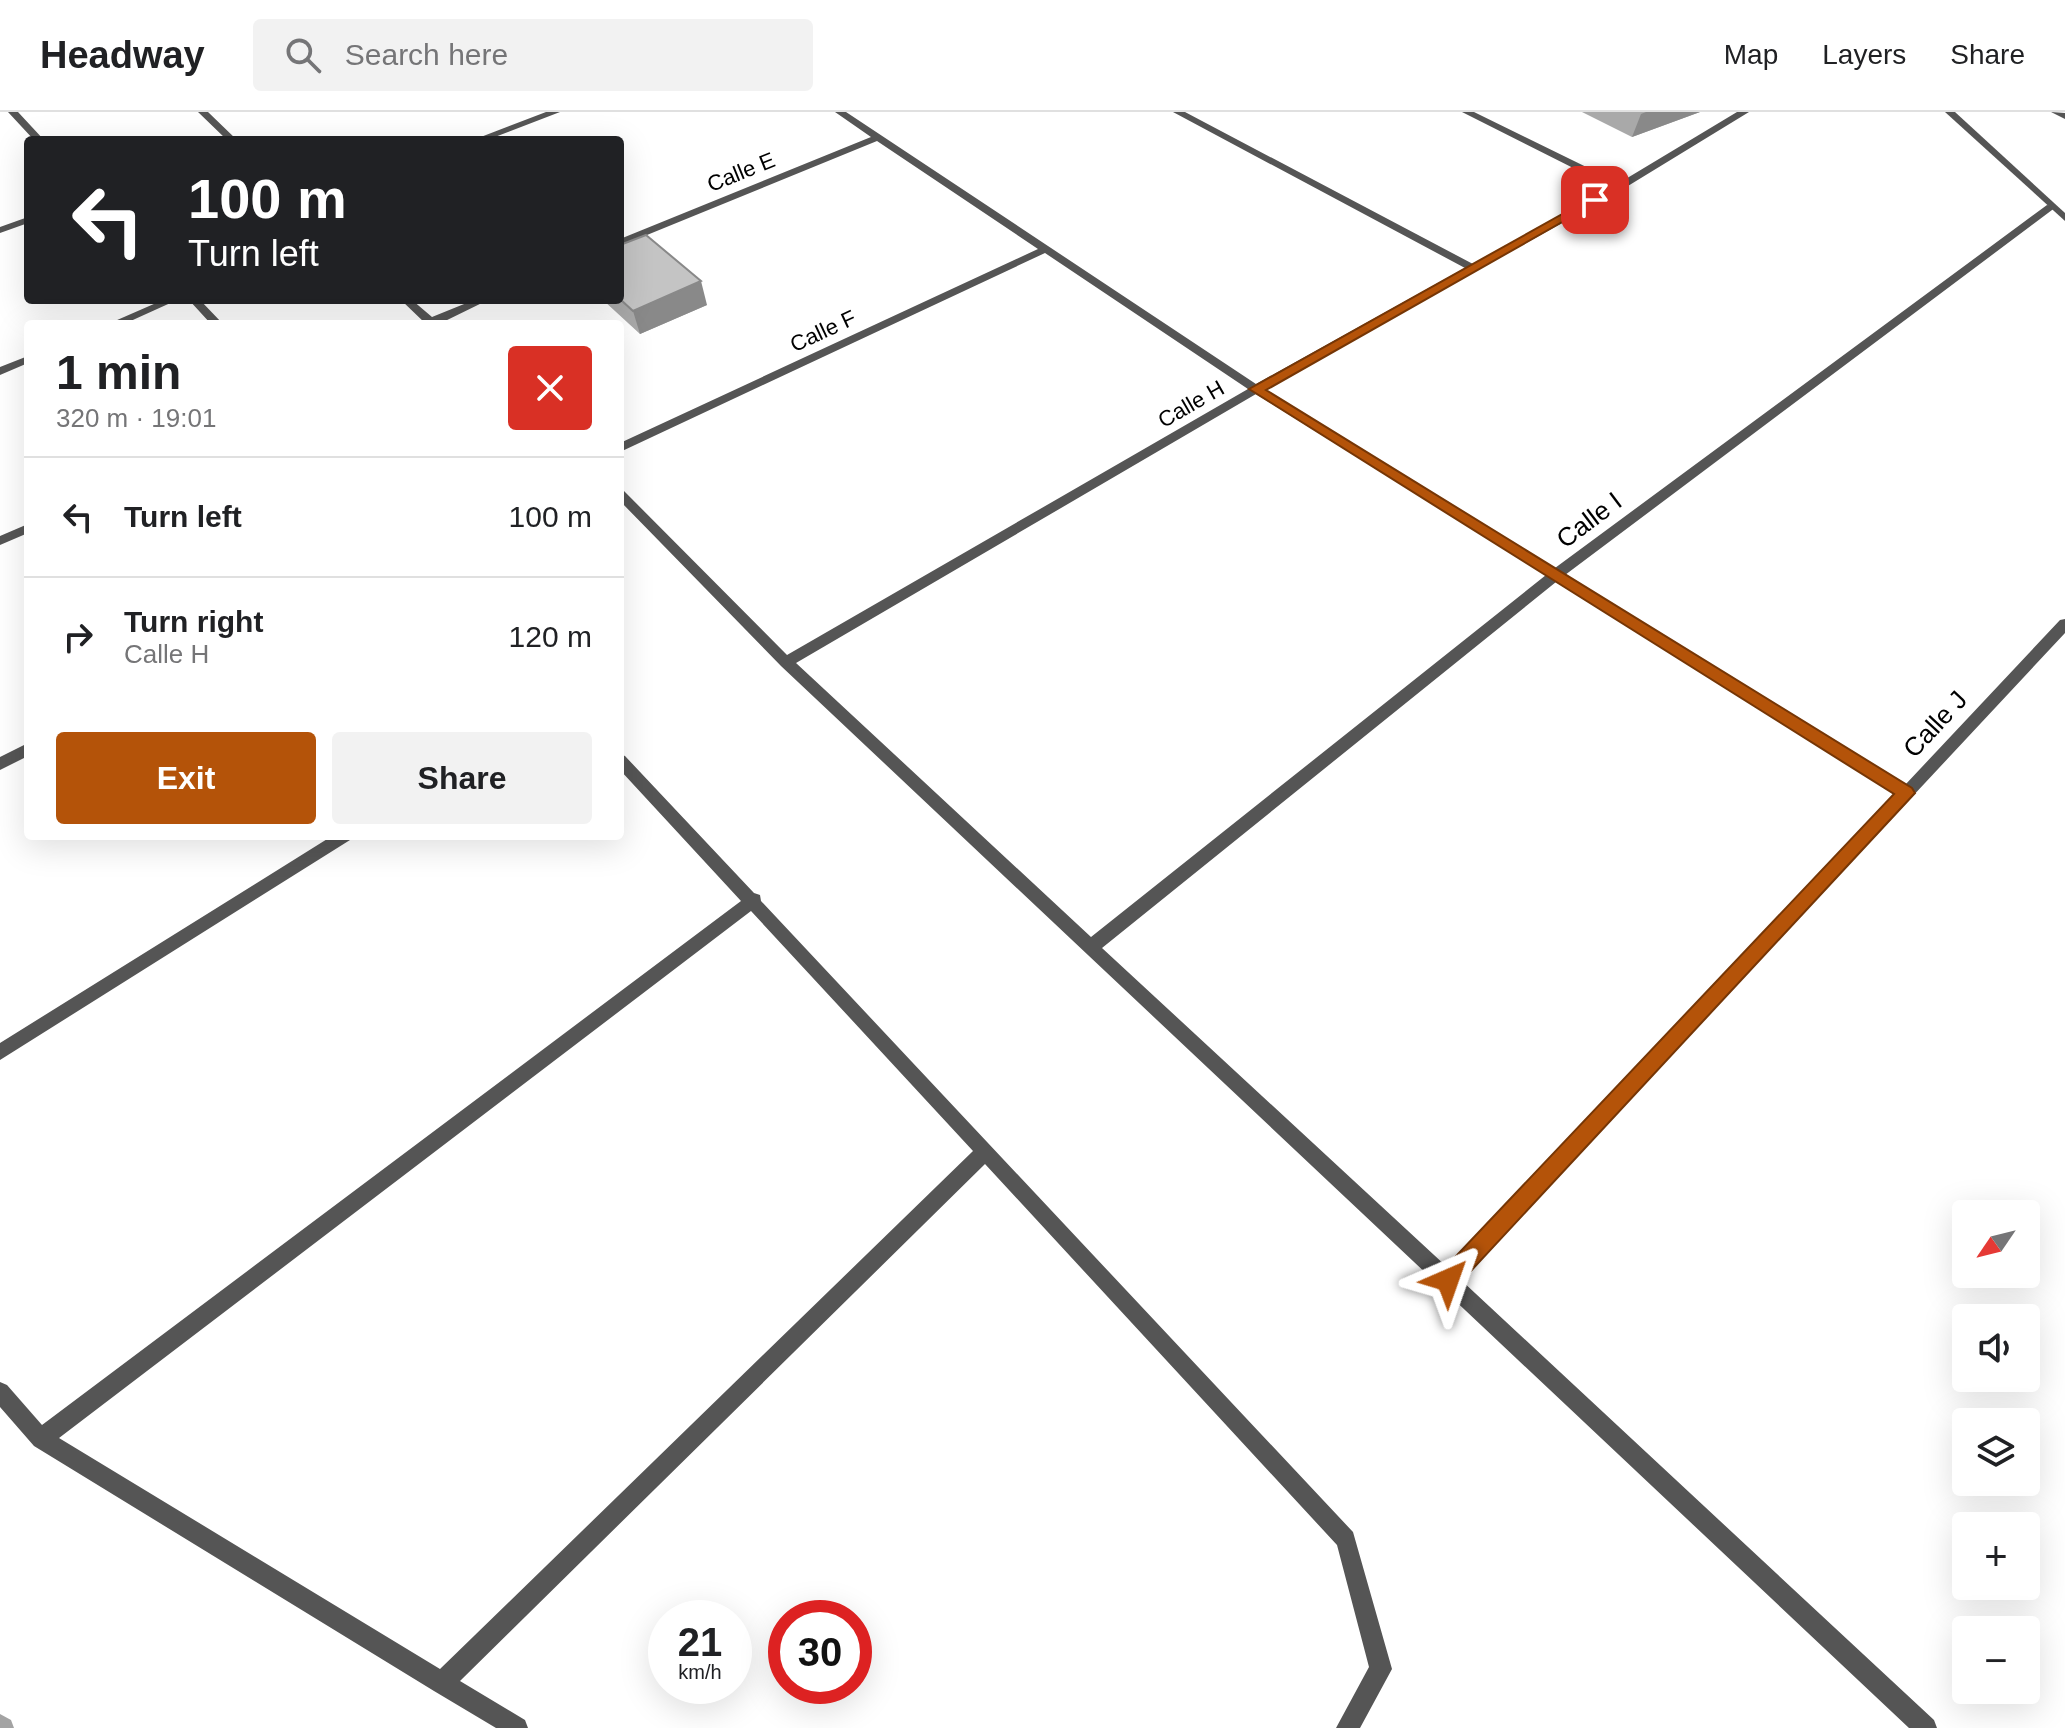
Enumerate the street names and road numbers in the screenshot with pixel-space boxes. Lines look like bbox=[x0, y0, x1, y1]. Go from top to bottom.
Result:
street label: Calle E bbox=[703, 147, 779, 197]
street label: Calle F bbox=[786, 305, 860, 357]
street label: Calle H bbox=[1154, 375, 1228, 433]
street label: Calle I bbox=[1551, 486, 1627, 554]
street label: Calle J bbox=[1897, 685, 1973, 763]

